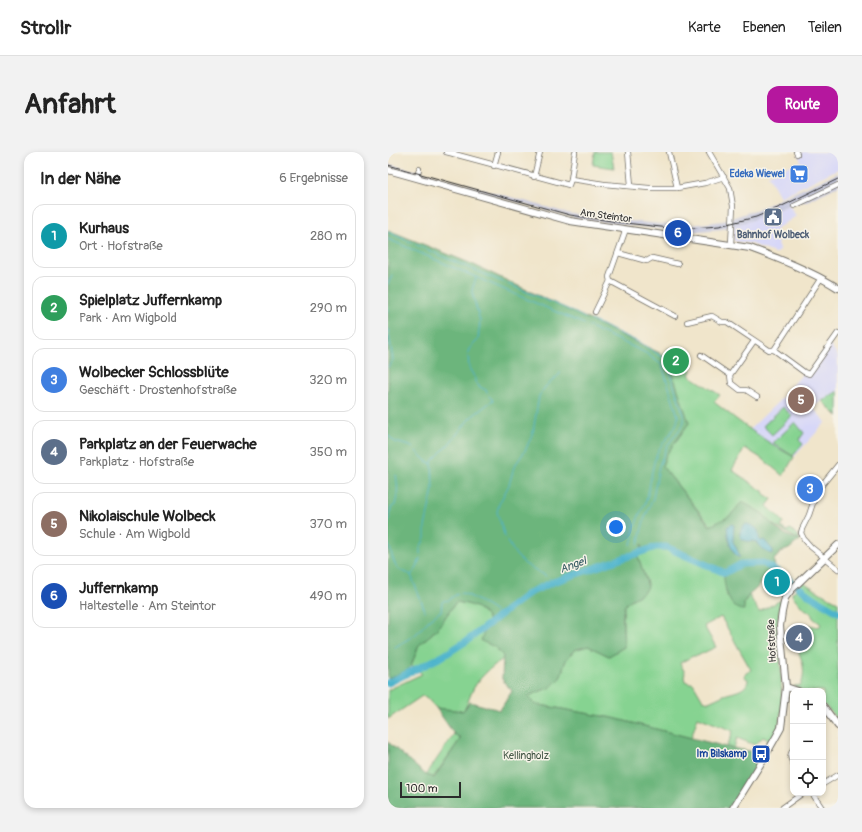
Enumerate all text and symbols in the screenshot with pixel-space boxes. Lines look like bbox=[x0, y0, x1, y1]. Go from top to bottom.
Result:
text: Strollr bbox=[20, 16, 71, 40]
text: Karte bbox=[688, 19, 721, 36]
text: Ebenen bbox=[743, 19, 786, 36]
text: Teilen bbox=[808, 19, 842, 36]
button: Route bbox=[767, 86, 838, 123]
text: Anfahrt bbox=[24, 87, 116, 122]
supermarket icon: Edeka Wiewel bbox=[788, 163, 810, 185]
text: In der Nähe bbox=[40, 168, 121, 189]
place label: Edeka Wiewel bbox=[730, 168, 785, 180]
text: 6 Ergebnisse bbox=[279, 170, 348, 186]
street label: Am Steintor bbox=[579, 206, 633, 226]
public building icon: Bahnhof Wolbeck bbox=[762, 206, 784, 228]
pin: 6 bbox=[665, 218, 691, 248]
text: Kurhaus bbox=[79, 219, 129, 238]
text: 1 bbox=[51, 228, 57, 244]
text: 280 m bbox=[310, 228, 347, 244]
place label: Bahnhof Wolbeck bbox=[737, 229, 810, 241]
text: Ort · Hofstraße bbox=[79, 238, 163, 254]
text: Spielplatz Juffernkamp bbox=[79, 291, 222, 310]
text: 2 bbox=[50, 300, 58, 316]
text: 290 m bbox=[310, 300, 347, 316]
text: Park · Am Wigbold bbox=[79, 310, 177, 326]
pin: 2 bbox=[663, 346, 689, 376]
text: Wolbecker Schlossblüte bbox=[79, 363, 229, 382]
text: 3 bbox=[50, 372, 58, 388]
text: 320 m bbox=[309, 372, 347, 388]
text: Geschäft · Drostenhofstraße bbox=[79, 382, 237, 398]
pin: 5 bbox=[788, 385, 814, 415]
text: Parkplatz an der Feuerwache bbox=[79, 435, 257, 454]
text: 4 bbox=[50, 444, 58, 460]
text: 350 m bbox=[309, 444, 347, 460]
text: Parkplatz · Hofstraße bbox=[79, 454, 194, 470]
pin: 3 bbox=[797, 474, 823, 504]
text: Nikolaischule Wolbeck bbox=[79, 507, 216, 526]
text: 5 bbox=[50, 516, 58, 532]
text: 370 m bbox=[310, 516, 347, 532]
your location bbox=[606, 517, 626, 537]
text: Schule · Am Wigbold bbox=[79, 526, 191, 542]
water label: Angel bbox=[558, 554, 589, 576]
pin: 1 bbox=[764, 567, 790, 597]
text: Juffernkamp bbox=[79, 579, 158, 598]
text: 6 bbox=[50, 588, 58, 604]
text: 490 m bbox=[310, 588, 347, 604]
text: Haltestelle · Am Steintor bbox=[79, 598, 216, 614]
street label: Hofstraße bbox=[765, 619, 779, 663]
pin: 4 bbox=[786, 623, 812, 653]
map controls bbox=[790, 688, 826, 796]
button: + bbox=[790, 688, 826, 724]
button: − bbox=[790, 724, 826, 760]
bus stop icon: Im Bilskamp bbox=[750, 743, 772, 765]
place label: Im Bilskamp bbox=[696, 748, 747, 760]
park label: Kellingholz bbox=[503, 750, 549, 762]
button: locate bbox=[790, 760, 826, 796]
scale bar bbox=[400, 780, 461, 799]
text: 100 m bbox=[406, 782, 437, 795]

